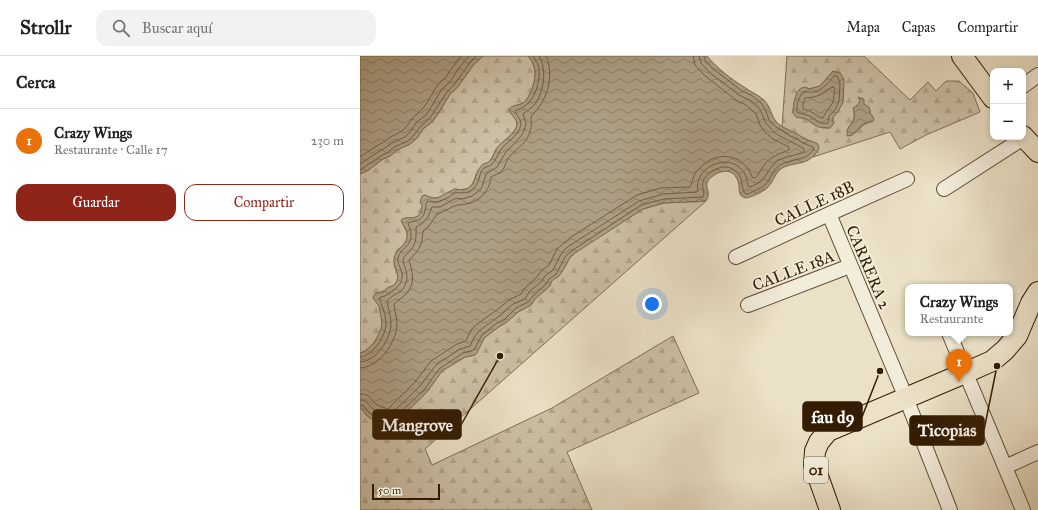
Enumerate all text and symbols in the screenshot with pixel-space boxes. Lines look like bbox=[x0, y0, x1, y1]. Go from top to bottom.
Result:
search box bbox=[96, 10, 376, 46]
text: Strollr bbox=[20, 16, 72, 39]
icon: search bbox=[110, 17, 132, 39]
text: Buscar aquí bbox=[142, 19, 212, 37]
text: Mapa bbox=[847, 19, 880, 36]
text: Capas bbox=[902, 19, 935, 36]
text: Compartir bbox=[957, 19, 1018, 36]
map controls bbox=[990, 68, 1026, 140]
button: + bbox=[990, 68, 1026, 104]
text: Cerca bbox=[16, 72, 55, 93]
button: − bbox=[990, 104, 1026, 140]
text: Crazy Wings bbox=[54, 124, 132, 142]
text: 1 bbox=[26, 133, 32, 149]
text: 230 m bbox=[311, 133, 344, 149]
text: Restaurante · Calle 17 bbox=[54, 142, 168, 158]
street label: CALLE 18B bbox=[771, 177, 857, 230]
button: Guardar bbox=[16, 184, 176, 221]
button: Compartir bbox=[184, 184, 344, 221]
street label: CARRERA 2 bbox=[842, 223, 895, 312]
street label: CALLE 18A bbox=[750, 246, 837, 295]
popup bbox=[905, 284, 1013, 336]
text: Crazy Wings bbox=[920, 293, 998, 311]
your location bbox=[642, 294, 662, 314]
text: Restaurante bbox=[920, 311, 983, 327]
pin: 1 bbox=[946, 349, 972, 382]
callout: fau d9 bbox=[803, 402, 862, 431]
text: fau d9 bbox=[810, 407, 855, 428]
callout: Mangrove bbox=[373, 410, 461, 439]
text: Mangrove bbox=[381, 415, 453, 436]
callout: Ticopias bbox=[910, 416, 984, 445]
text: Ticopias bbox=[917, 420, 976, 441]
road number: 01 bbox=[804, 457, 828, 483]
scale bar bbox=[372, 482, 440, 501]
text: 50 m bbox=[378, 484, 401, 497]

